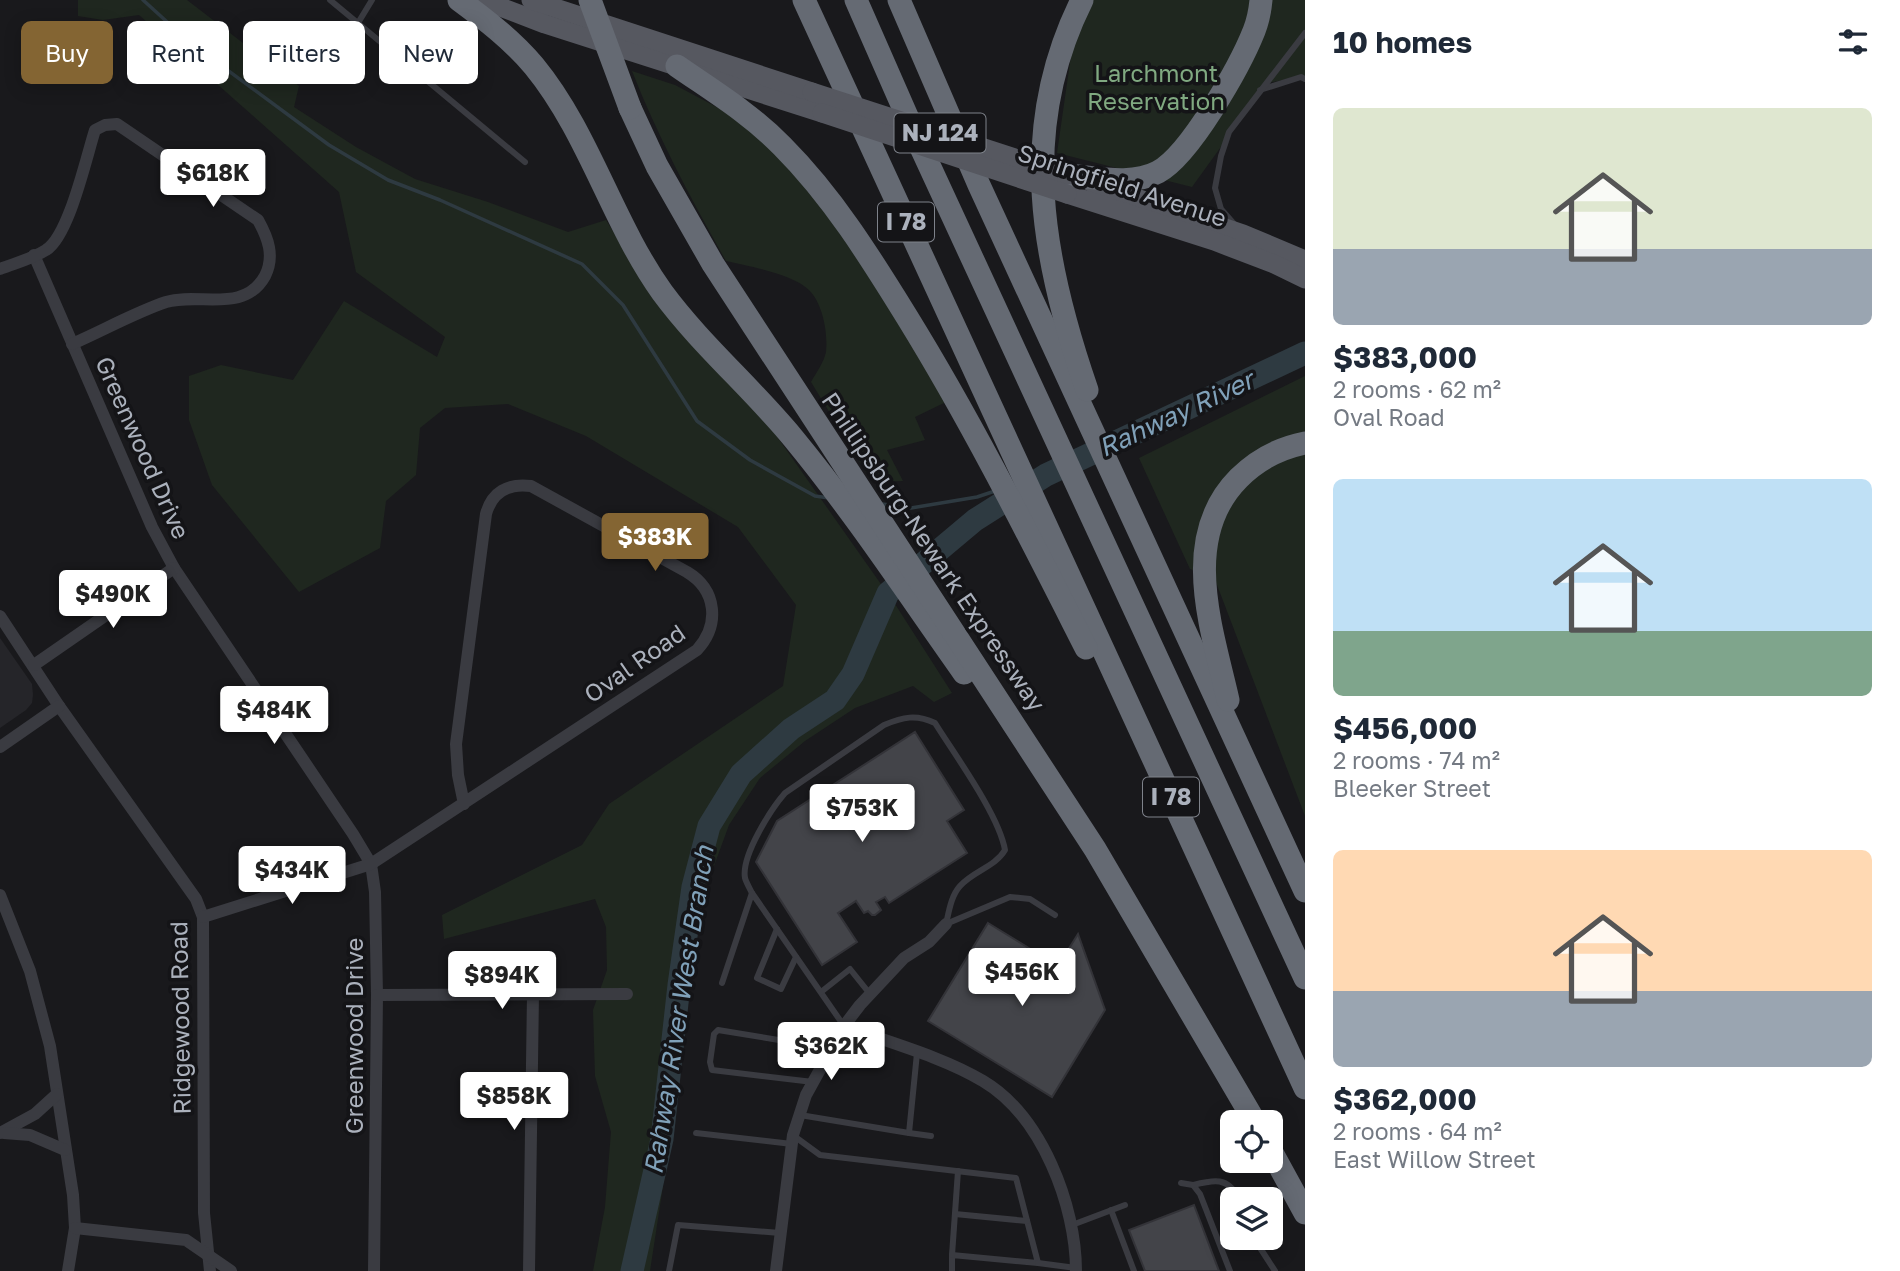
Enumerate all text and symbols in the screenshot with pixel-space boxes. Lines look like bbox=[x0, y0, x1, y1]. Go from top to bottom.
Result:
chip: Buy bbox=[21, 21, 113, 84]
chip: Rent bbox=[127, 21, 229, 84]
chip: Filters bbox=[243, 21, 365, 84]
chip: New bbox=[379, 21, 478, 84]
icon: filters bbox=[1834, 23, 1872, 61]
text: 10 homes bbox=[1333, 24, 1472, 60]
park label: Larchmont Reservation bbox=[1087, 58, 1225, 115]
road number: NJ 124 bbox=[894, 114, 986, 152]
street label: Springfield Avenue bbox=[1015, 137, 1230, 232]
pin: $618K bbox=[164, 150, 262, 209]
icon: home bbox=[1540, 154, 1666, 280]
text: $618K bbox=[176, 158, 250, 186]
road number: I 78 bbox=[878, 202, 934, 242]
text: $383,000 bbox=[1333, 339, 1477, 375]
street label: Greenwood Drive bbox=[90, 352, 197, 543]
water label: Rahway River bbox=[1093, 362, 1262, 463]
text: 2 rooms · 62 m² bbox=[1333, 375, 1501, 403]
street label: Phillipsburg-Newark Expressway bbox=[816, 386, 1052, 716]
text: Oval Road bbox=[1333, 403, 1445, 431]
pin: $383K bbox=[606, 514, 704, 573]
text: $383K bbox=[618, 522, 692, 550]
icon: home bbox=[1540, 525, 1666, 651]
pin: $490K bbox=[64, 570, 162, 630]
text: $490K bbox=[75, 579, 151, 607]
street label: Oval Road bbox=[578, 617, 690, 708]
pin: $484K bbox=[225, 686, 323, 746]
text: $484K bbox=[236, 695, 312, 723]
text: $456,000 bbox=[1333, 710, 1477, 746]
text: 2 rooms · 74 m² bbox=[1333, 746, 1500, 774]
text: Bleeker Street bbox=[1333, 774, 1491, 802]
road number: I 78 bbox=[1143, 778, 1199, 817]
pin: $753K bbox=[813, 784, 911, 844]
text: $753K bbox=[826, 793, 898, 821]
water label: Rahway River West Branch bbox=[637, 843, 720, 1176]
pin: $434K bbox=[243, 846, 341, 906]
text: $434K bbox=[255, 855, 329, 883]
icon: home bbox=[1540, 896, 1666, 1022]
street label: Ridgewood Road bbox=[163, 921, 196, 1115]
street label: Greenwood Drive bbox=[339, 938, 368, 1134]
pin: $456K bbox=[973, 948, 1071, 1008]
pin: $894K bbox=[453, 951, 551, 1011]
text: $456K bbox=[984, 957, 1060, 985]
text: $894K bbox=[464, 960, 540, 988]
pin: $362K bbox=[782, 1023, 880, 1082]
text: $362K bbox=[794, 1031, 868, 1059]
pin: $858K bbox=[465, 1072, 563, 1132]
text: $858K bbox=[476, 1081, 552, 1109]
text: $362,000 bbox=[1333, 1081, 1477, 1117]
map controls bbox=[1220, 1110, 1283, 1250]
button: locate bbox=[1220, 1110, 1283, 1173]
text: 2 rooms · 64 m² bbox=[1333, 1117, 1502, 1145]
text: East Willow Street bbox=[1333, 1145, 1536, 1173]
button: layers bbox=[1220, 1187, 1283, 1250]

